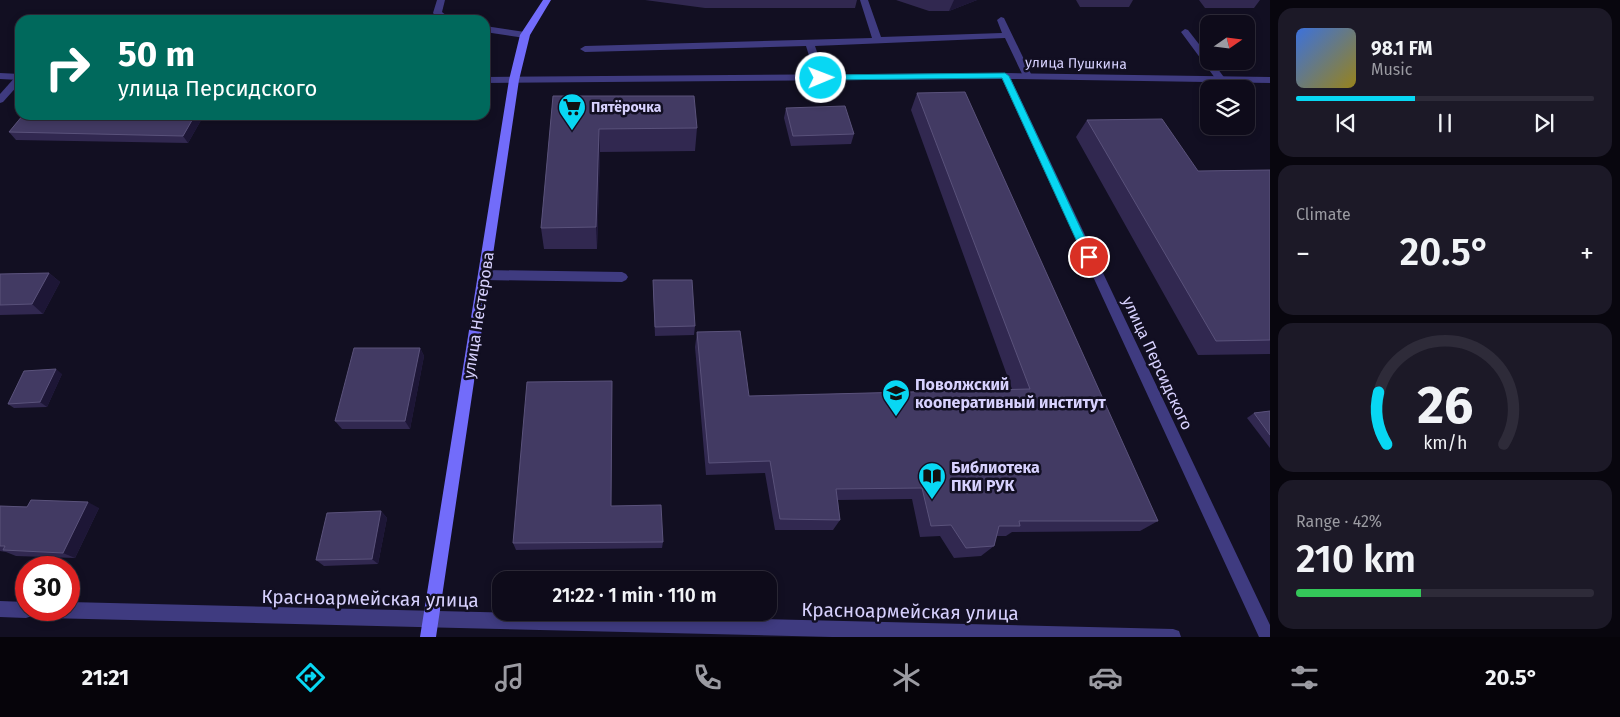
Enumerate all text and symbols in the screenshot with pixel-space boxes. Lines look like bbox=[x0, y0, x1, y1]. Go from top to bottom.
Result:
north arrow bbox=[1200, 15, 1255, 70]
map controls bbox=[1200, 15, 1255, 135]
text: 50 m bbox=[118, 33, 195, 75]
icon: right bbox=[35, 35, 100, 100]
text: 98.1 FM bbox=[1371, 37, 1432, 60]
position arrow bbox=[794, 51, 846, 103]
street label: улица Пушкина bbox=[1025, 54, 1127, 73]
text: Music bbox=[1371, 60, 1412, 79]
text: улица Персидского bbox=[118, 75, 317, 102]
button: layers bbox=[1200, 80, 1255, 135]
supermarket icon: Пятёрочка bbox=[557, 92, 587, 131]
place label: Пятёрочка bbox=[591, 99, 662, 116]
icon: previous bbox=[1332, 109, 1360, 137]
icon: pause bbox=[1431, 109, 1459, 137]
icon: next bbox=[1530, 109, 1558, 137]
text: Climate bbox=[1296, 205, 1351, 224]
text: 20.5° bbox=[1400, 229, 1490, 275]
pin bbox=[1068, 236, 1110, 278]
text: − bbox=[1296, 237, 1310, 270]
text: + bbox=[1580, 237, 1594, 270]
icon: arrive bbox=[1075, 243, 1103, 271]
street label: улица Нестерова bbox=[459, 250, 498, 380]
street label: улица Персидского bbox=[1118, 294, 1197, 433]
text: 26 bbox=[1417, 374, 1473, 437]
place label: Поволжский кооперативный институт bbox=[915, 375, 1106, 412]
school or university icon: Поволжский кооперативный институт bbox=[881, 378, 911, 417]
text: km/h bbox=[1423, 432, 1467, 454]
place label: Библиотека ПКИ РУК bbox=[951, 458, 1040, 495]
library icon: Библиотека ПКИ РУК bbox=[917, 461, 947, 500]
text: Range · 42% bbox=[1296, 512, 1382, 531]
text: 210 km bbox=[1296, 536, 1416, 582]
speed limit sign: 30 bbox=[15, 556, 80, 621]
text: 21:22 · 1 min · 110 m bbox=[552, 584, 717, 607]
street label: Красноармейская улица bbox=[261, 585, 479, 612]
street label: Красноармейская улица bbox=[801, 598, 1019, 625]
icon: directions bbox=[293, 660, 328, 695]
icon: music bbox=[492, 660, 527, 695]
icon: phone bbox=[690, 660, 725, 695]
icon: climate bbox=[889, 660, 924, 695]
icon: car bbox=[1088, 660, 1123, 695]
icon: filters bbox=[1287, 660, 1322, 695]
text: 21:21 bbox=[82, 664, 129, 691]
text: 20.5° bbox=[1485, 664, 1538, 691]

